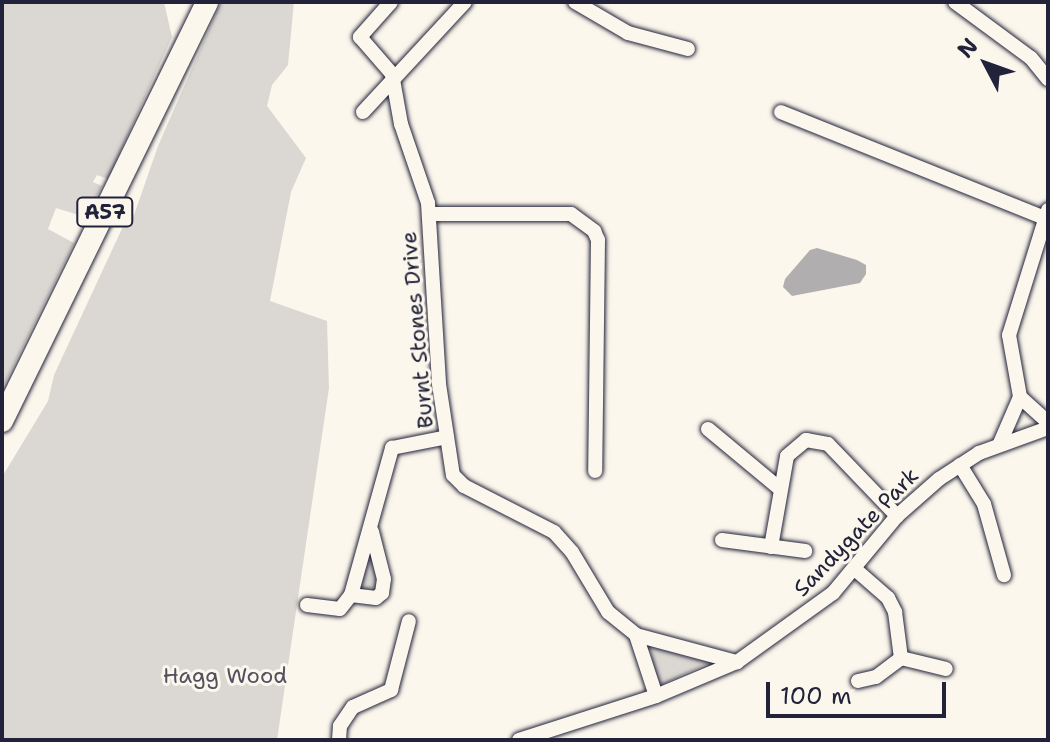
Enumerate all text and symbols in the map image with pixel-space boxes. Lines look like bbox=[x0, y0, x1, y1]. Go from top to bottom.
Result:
north arrow bbox=[946, 24, 1026, 104]
text: N bbox=[951, 32, 984, 64]
road number: A57 bbox=[75, 196, 135, 228]
street label: Burnt Stones Drive bbox=[395, 230, 439, 430]
street label: Sandygate Park bbox=[788, 462, 924, 602]
park label: Hagg Wood bbox=[163, 663, 287, 689]
scale bar bbox=[770, 666, 950, 716]
text: 100 m bbox=[780, 680, 852, 712]

